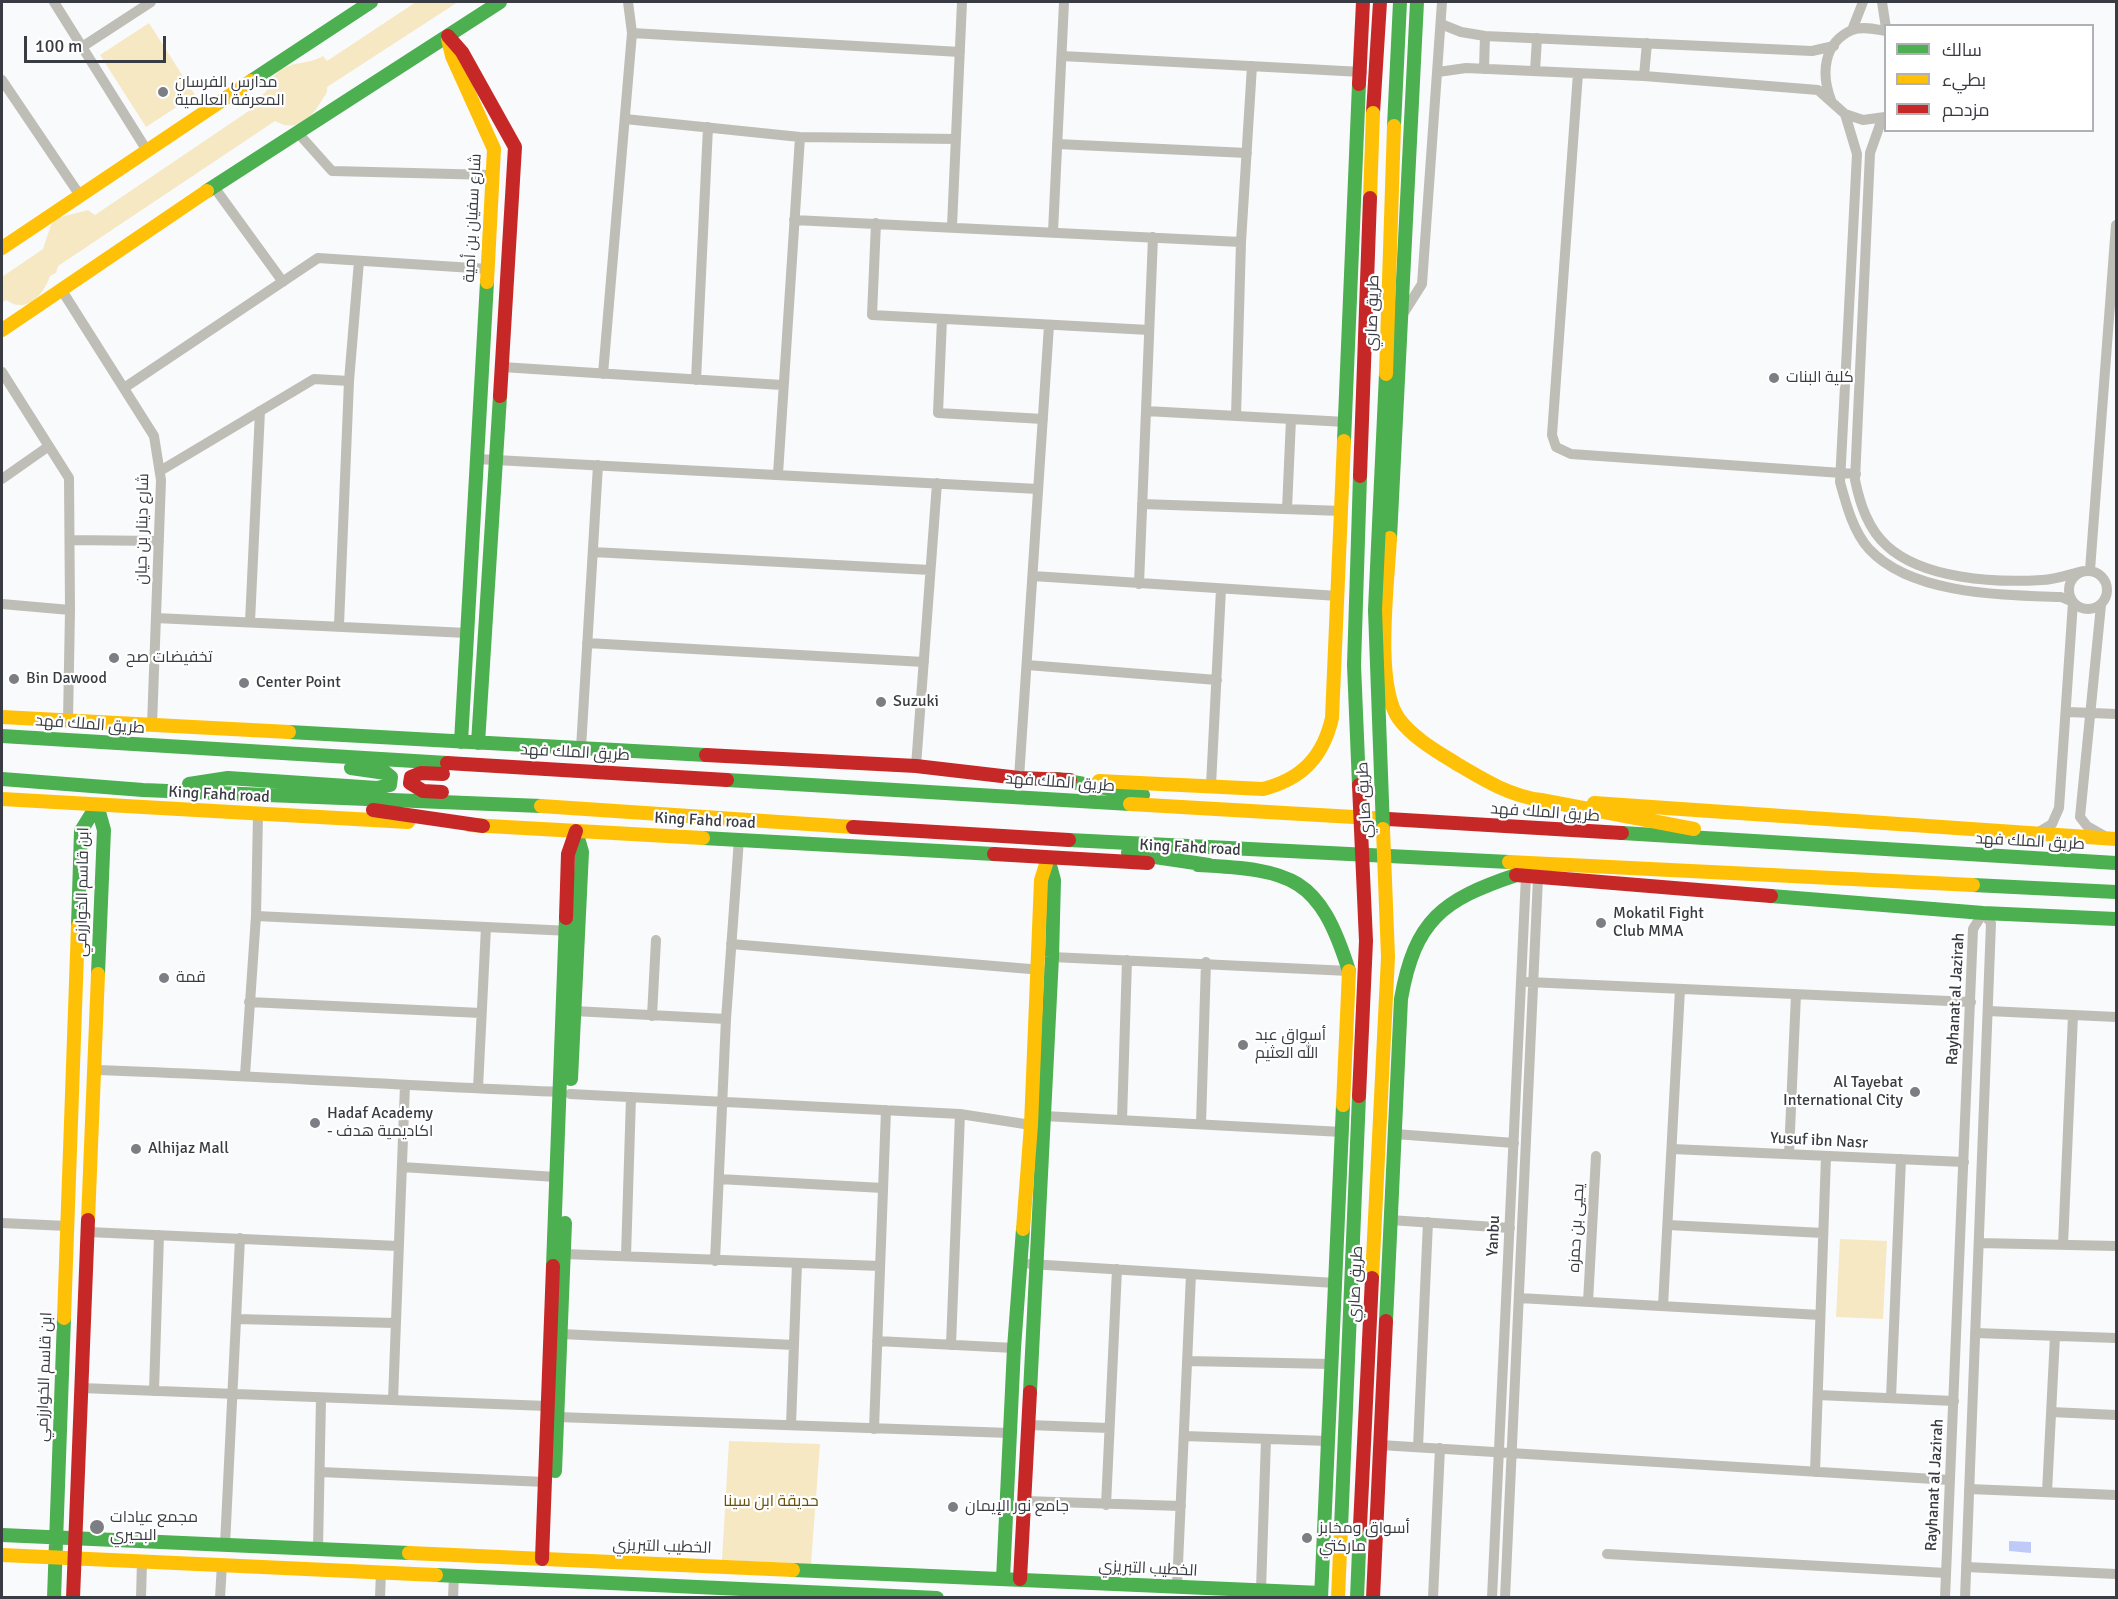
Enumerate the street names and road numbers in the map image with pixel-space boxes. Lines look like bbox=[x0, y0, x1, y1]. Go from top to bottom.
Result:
street label: شارع سفيان بن أمية bbox=[460, 153, 486, 283]
street label: طريق صاري bbox=[1362, 274, 1384, 352]
street label: شارع دينار بن حيان bbox=[132, 473, 154, 585]
street label: طريق الملك فهد bbox=[35, 712, 145, 738]
street label: طريق الملك فهد bbox=[520, 741, 630, 765]
street label: طريق صاري bbox=[1353, 761, 1377, 839]
street label: طريق الملك فهد bbox=[1005, 770, 1115, 796]
street label: King Fahd road bbox=[168, 783, 270, 807]
street label: طريق الملك فهد bbox=[1490, 800, 1600, 826]
street label: King Fahd road bbox=[654, 809, 756, 833]
street label: ابن قاسم الخوارزمي bbox=[72, 827, 94, 957]
street label: طريق الملك فهد bbox=[1975, 830, 2085, 854]
street label: King Fahd road bbox=[1139, 836, 1241, 860]
street label: Rayhanat al Jazirah bbox=[1943, 932, 1969, 1066]
street label: Yusuf ibn Nasr bbox=[1770, 1129, 1868, 1153]
street label: يحيى بن حمزه bbox=[1565, 1183, 1589, 1273]
street label: Yanbu bbox=[1483, 1215, 1505, 1257]
street label: طريق صاري bbox=[1344, 1245, 1368, 1323]
street label: ابن قاسم الخوارزمي bbox=[33, 1312, 57, 1442]
street label: Rayhanat al Jazirah bbox=[1922, 1418, 1948, 1552]
street label: الخطيب التبريزي bbox=[612, 1536, 712, 1558]
street label: الخطيب التبريزي bbox=[1098, 1557, 1198, 1581]

